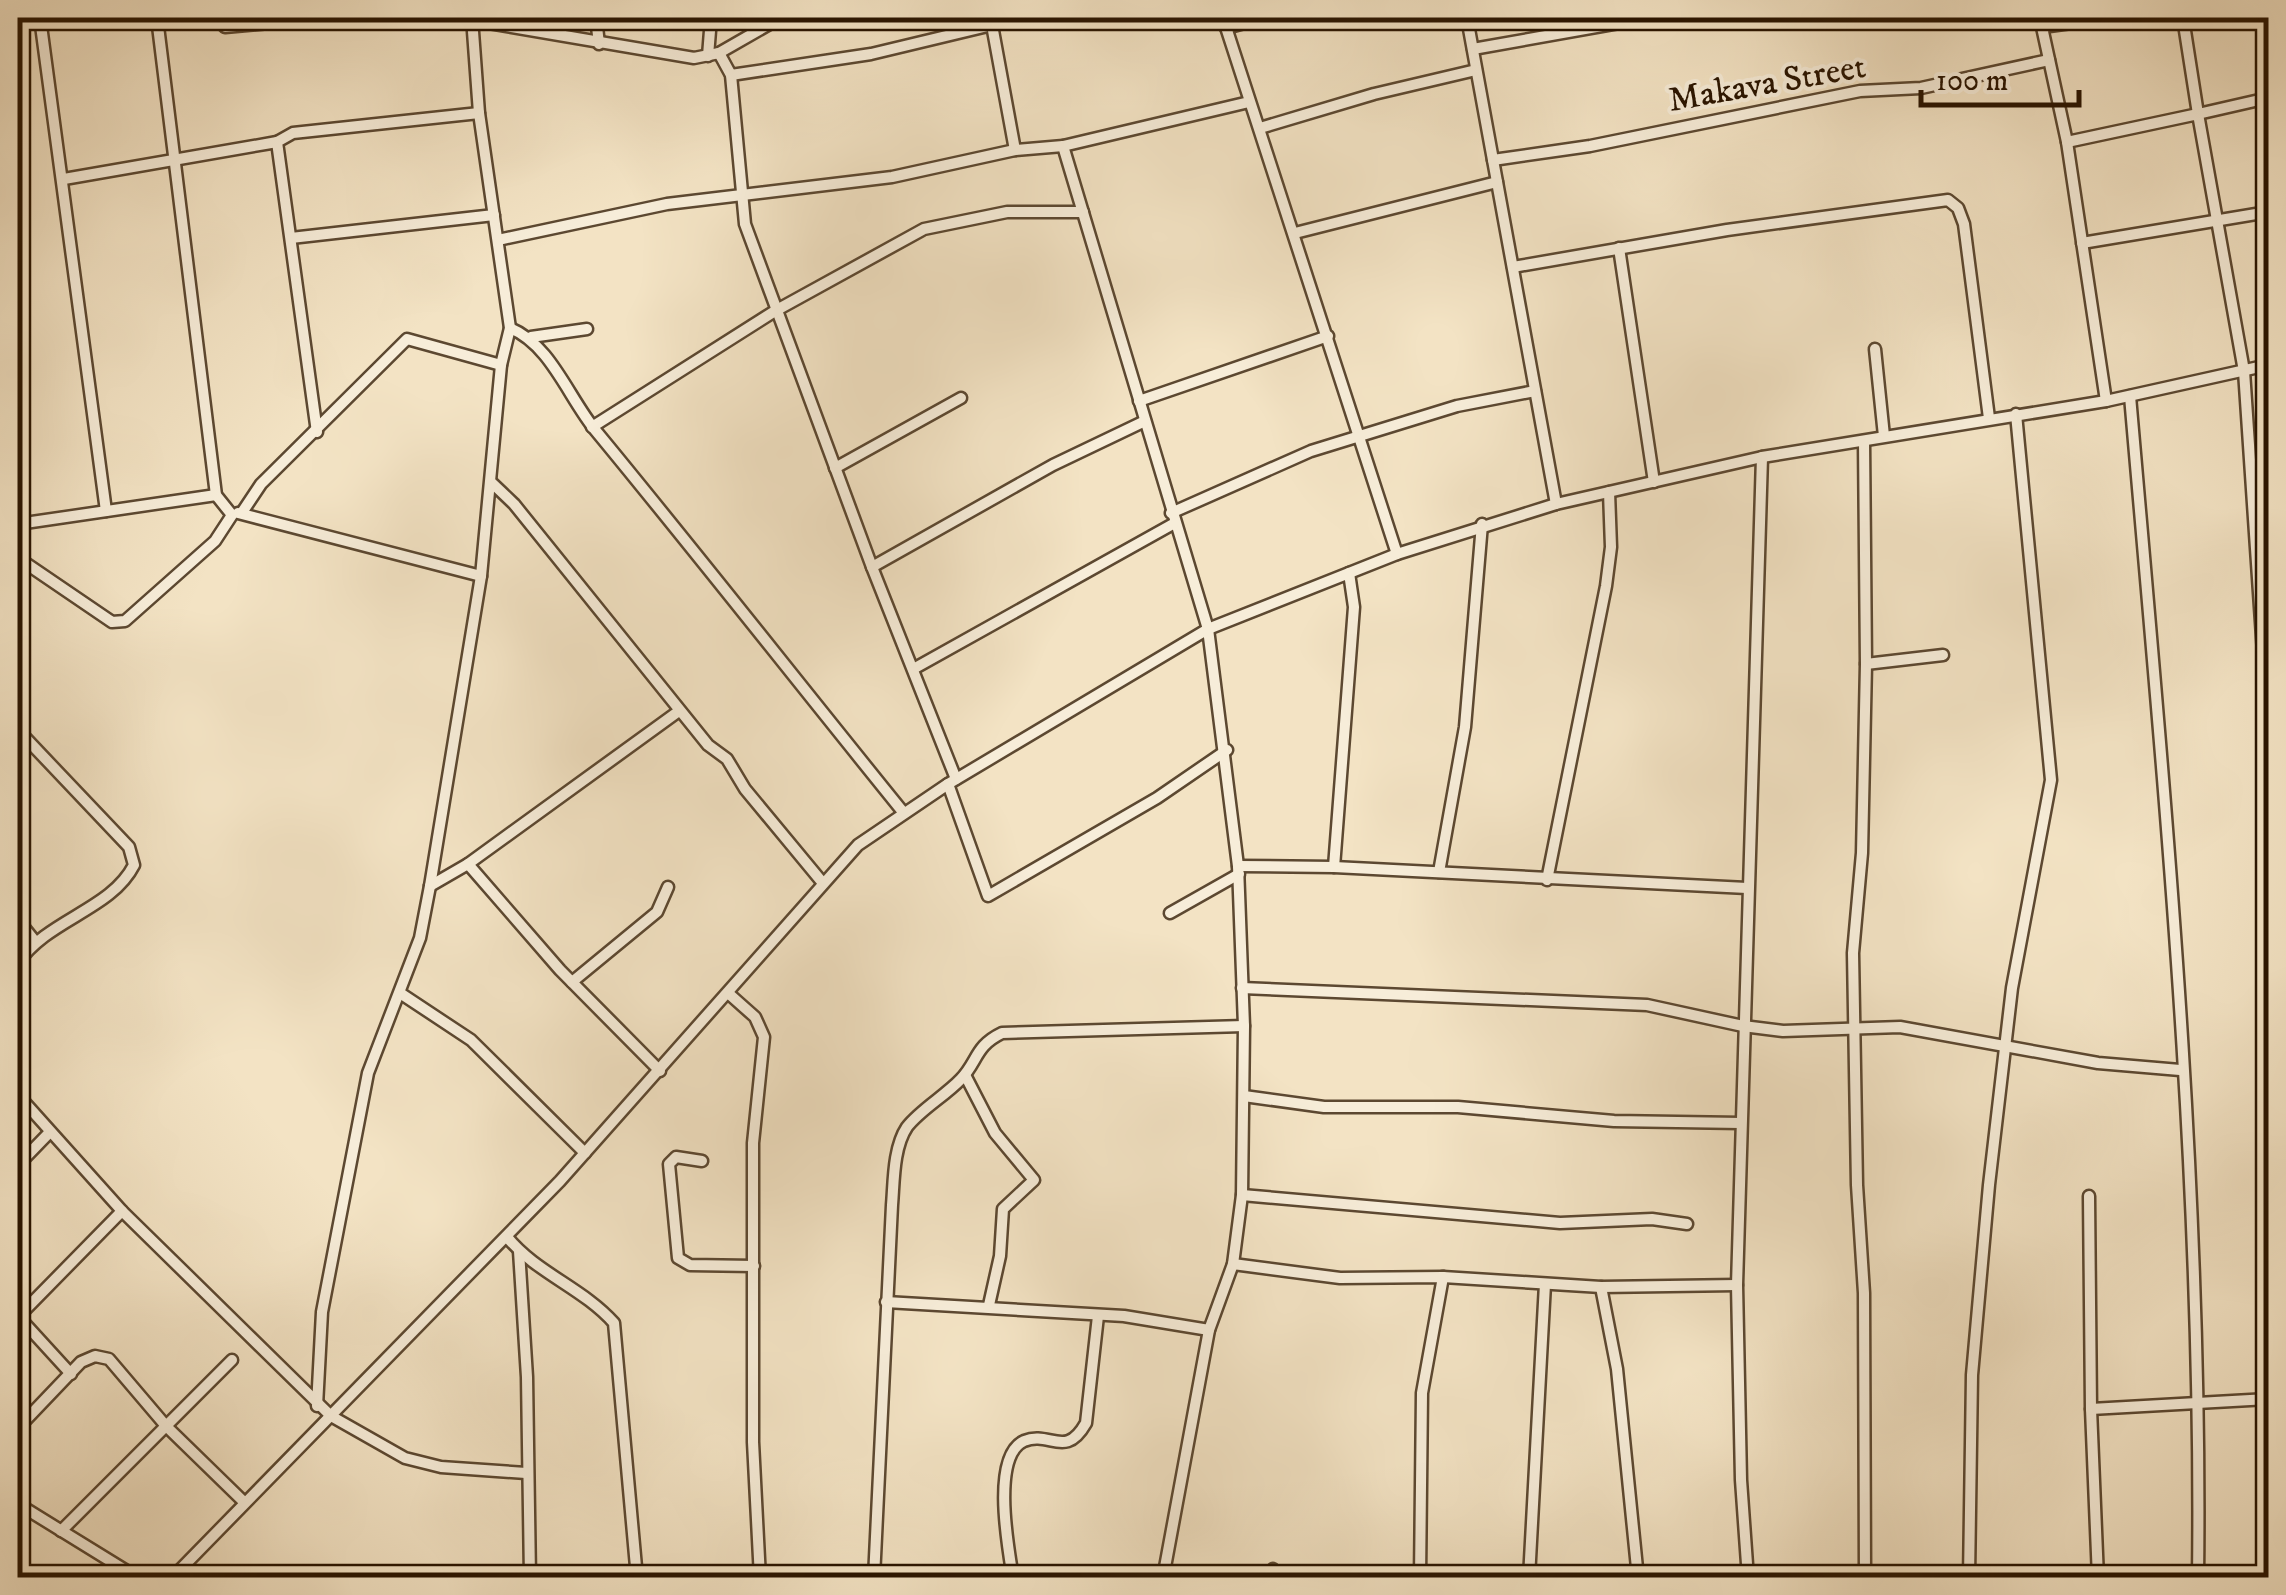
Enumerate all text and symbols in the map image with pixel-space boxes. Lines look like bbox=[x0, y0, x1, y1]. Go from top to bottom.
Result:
street label: Makava Street bbox=[1665, 45, 1869, 123]
scale bar bbox=[1921, 45, 2078, 107]
text: 100 m bbox=[1936, 63, 2008, 100]

